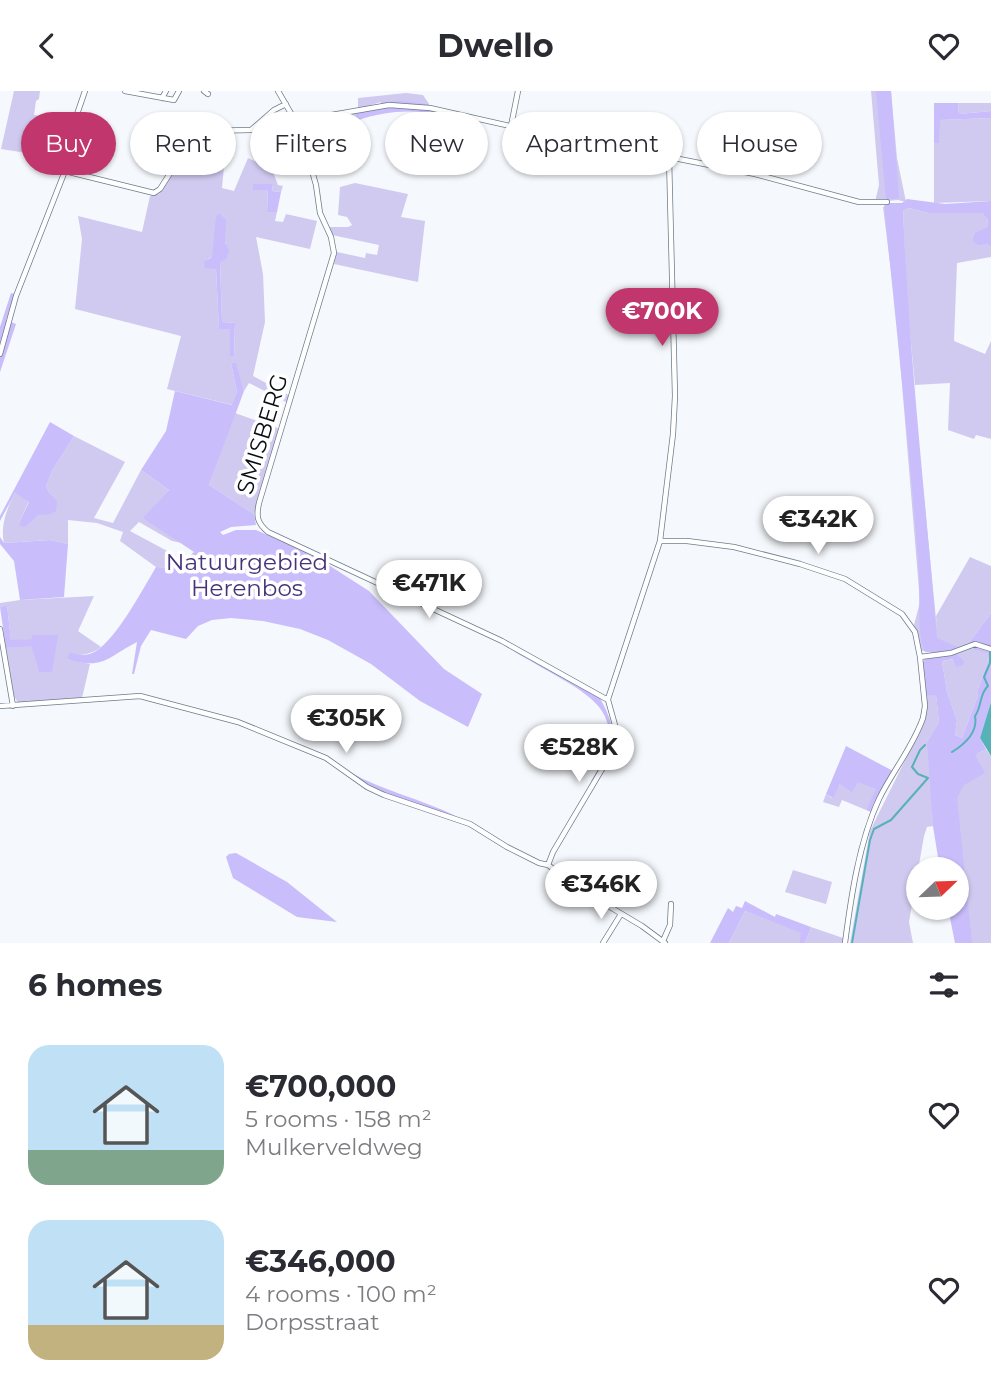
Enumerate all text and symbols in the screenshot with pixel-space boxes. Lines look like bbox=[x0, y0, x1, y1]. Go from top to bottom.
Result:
text: Dwello bbox=[437, 26, 554, 65]
icon: back bbox=[28, 27, 66, 65]
icon: heart bbox=[925, 27, 963, 65]
chip: Buy bbox=[21, 112, 116, 175]
chip: Rent bbox=[130, 112, 236, 175]
chip: Filters bbox=[250, 112, 371, 175]
chip: New bbox=[385, 112, 488, 175]
chip: Apartment bbox=[502, 112, 683, 175]
chip: House bbox=[697, 112, 822, 175]
pin: €700K bbox=[613, 289, 711, 348]
text: €700K bbox=[622, 297, 702, 325]
street label: SMISBERG bbox=[230, 370, 294, 498]
pin: €342K bbox=[769, 497, 867, 556]
text: €342K bbox=[779, 505, 857, 533]
park label: Natuurgebied Herenbos bbox=[166, 548, 328, 602]
pin: €471K bbox=[380, 561, 478, 620]
text: €471K bbox=[392, 569, 466, 597]
pin: €305K bbox=[297, 695, 395, 755]
text: €305K bbox=[307, 704, 385, 732]
pin: €528K bbox=[530, 725, 628, 784]
text: €528K bbox=[540, 733, 618, 761]
north arrow bbox=[906, 857, 970, 921]
map controls bbox=[906, 857, 969, 920]
pin: €346K bbox=[552, 861, 650, 921]
text: €346K bbox=[561, 870, 641, 898]
icon: filters bbox=[925, 966, 963, 1004]
text: 6 homes bbox=[28, 967, 163, 1004]
text: €700,000 bbox=[245, 1068, 396, 1105]
icon: home bbox=[84, 1073, 168, 1157]
icon: heart bbox=[925, 1096, 963, 1134]
text: 5 rooms · 158 m² bbox=[245, 1105, 432, 1133]
text: Mulkerveldweg bbox=[245, 1133, 423, 1161]
text: €346,000 bbox=[245, 1243, 396, 1280]
icon: home bbox=[84, 1248, 168, 1332]
icon: heart bbox=[925, 1271, 963, 1309]
text: 4 rooms · 100 m² bbox=[245, 1280, 437, 1308]
text: Dorpsstraat bbox=[245, 1308, 380, 1336]

